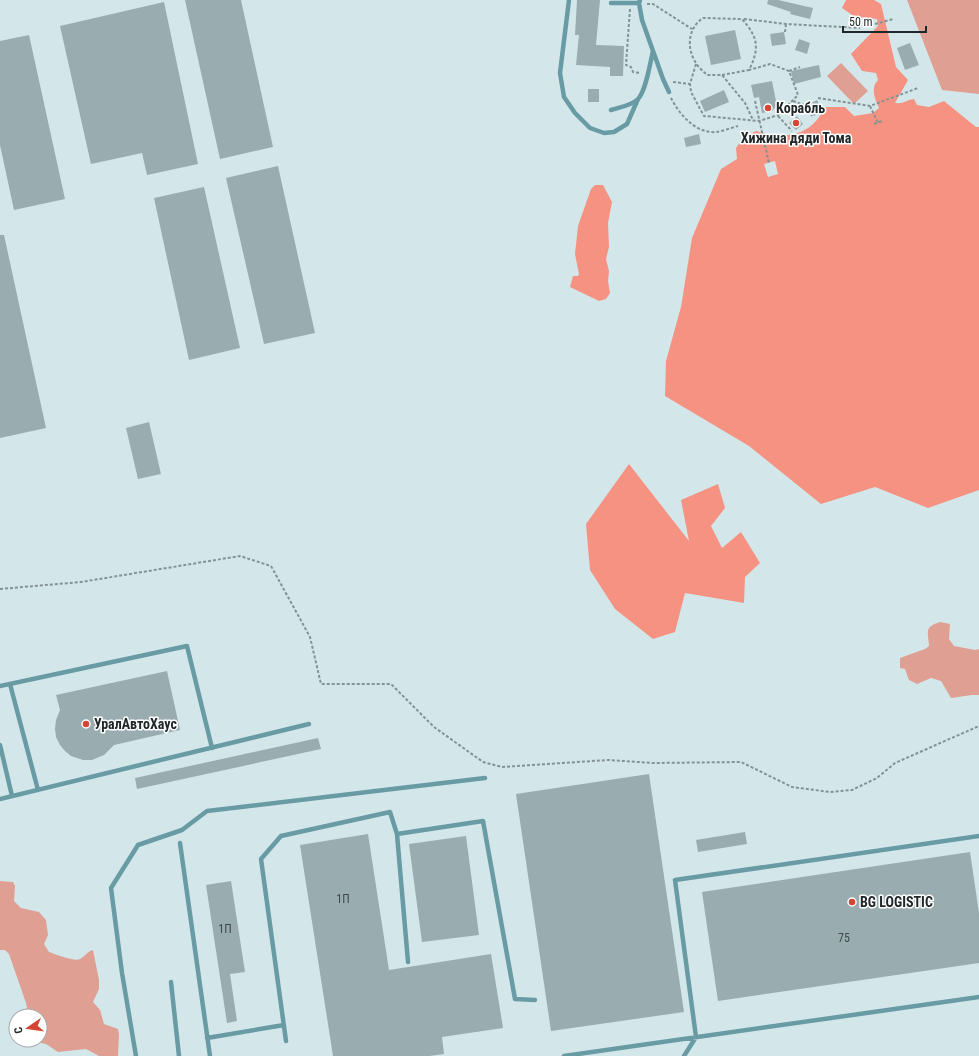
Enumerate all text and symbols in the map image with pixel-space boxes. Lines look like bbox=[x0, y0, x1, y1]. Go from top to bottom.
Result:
scale bar bbox=[843, 8, 926, 34]
text: 50 m bbox=[849, 15, 873, 29]
place label: Корабль bbox=[776, 100, 825, 116]
marker: Корабль bbox=[763, 103, 773, 113]
marker: Хижина дяди Тома bbox=[791, 118, 801, 128]
place label: Хижина дяди Тома bbox=[741, 130, 852, 146]
place label: УралАвтоХаус bbox=[94, 716, 178, 732]
marker: УралАвтоХаус bbox=[81, 719, 91, 729]
house number: 1П bbox=[336, 892, 350, 906]
place label: BG LOGISTIC bbox=[860, 894, 933, 910]
marker: BG LOGISTIC bbox=[847, 897, 857, 907]
house number: 1П bbox=[218, 922, 232, 936]
house number: 75 bbox=[838, 931, 850, 945]
north arrow bbox=[8, 1008, 48, 1048]
text: С bbox=[12, 1026, 26, 1035]

